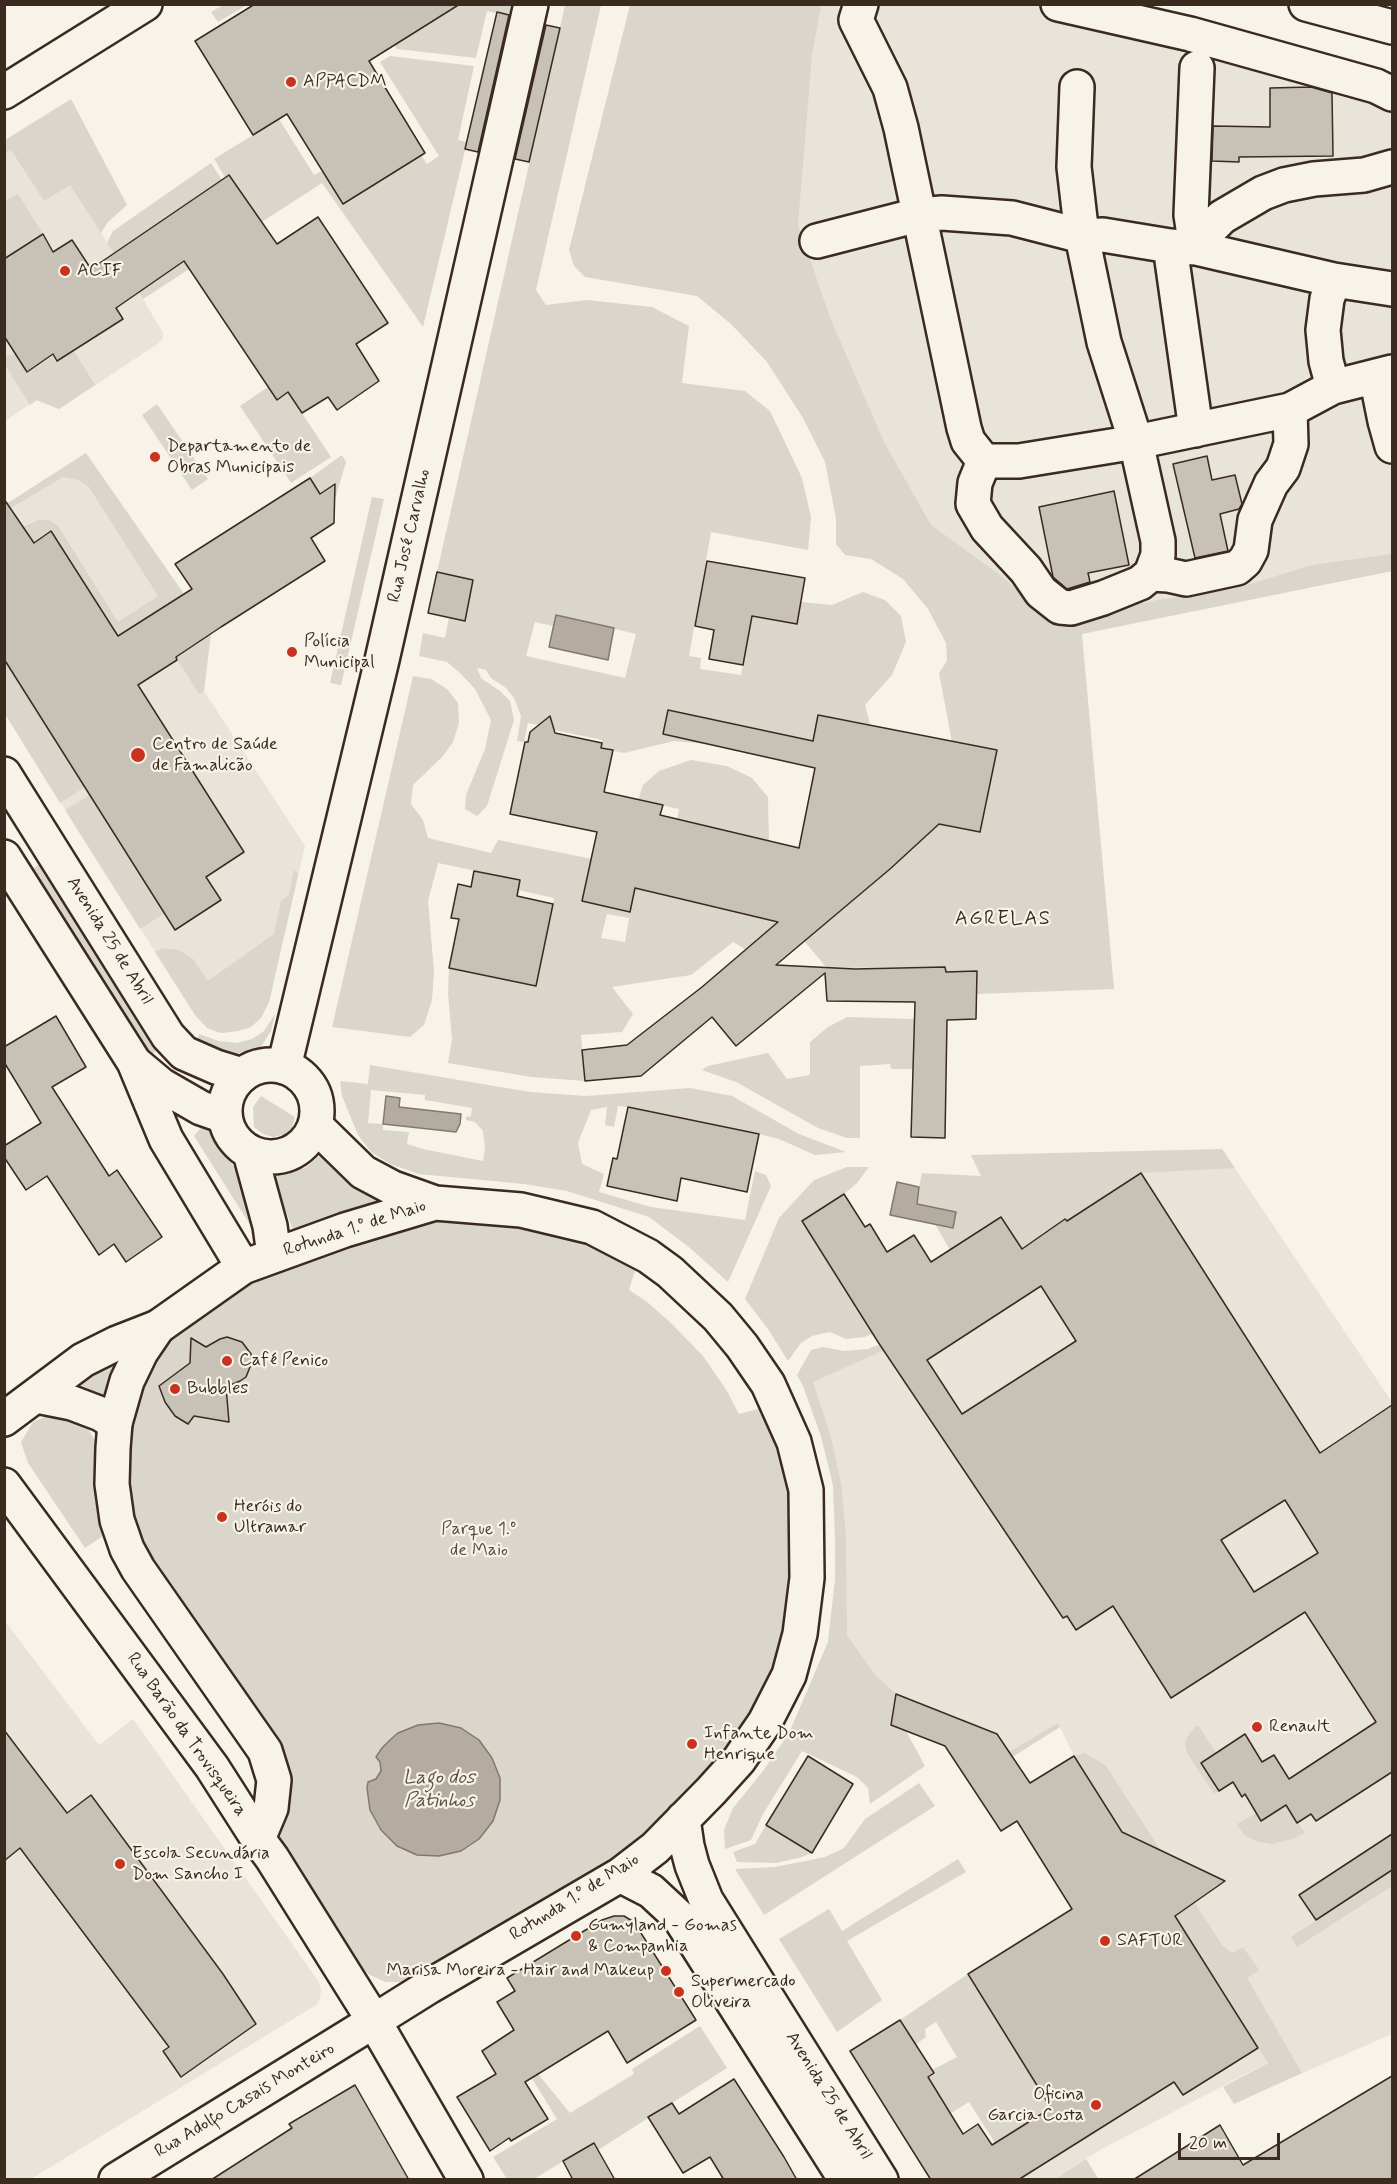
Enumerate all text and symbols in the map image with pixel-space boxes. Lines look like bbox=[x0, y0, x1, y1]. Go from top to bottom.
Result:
place label: APPACDM bbox=[303, 71, 387, 93]
marker: APPACDM bbox=[284, 75, 298, 89]
place label: ACIF bbox=[77, 260, 122, 282]
marker: ACIF bbox=[58, 264, 72, 278]
place label: Departamento de Obras Municipais bbox=[167, 436, 311, 478]
marker: Departamento de Obras Municipais bbox=[148, 450, 162, 464]
street label: Rua José Carvalho bbox=[384, 467, 436, 605]
place label: Polícia Municipal bbox=[304, 631, 375, 674]
marker: Polícia Municipal bbox=[285, 645, 299, 659]
place label: Centro de Saúde de Famalicão bbox=[152, 734, 278, 777]
marker: Centro de Saúde de Famalicão bbox=[129, 746, 147, 764]
street label: Avenida 25 de Abril bbox=[61, 873, 157, 1009]
district label: AGRELAS bbox=[954, 908, 1052, 932]
street label: Rotunda 1.º de Maio bbox=[281, 1196, 429, 1262]
place label: Café Penico bbox=[239, 1350, 328, 1372]
marker: Café Penico bbox=[220, 1354, 234, 1368]
place label: Bubbles bbox=[187, 1378, 248, 1400]
marker: Bubbles bbox=[168, 1382, 182, 1396]
place label: Heróis do Ultramar bbox=[234, 1496, 306, 1538]
marker: Heróis do Ultramar bbox=[215, 1510, 229, 1524]
park label: Parque 1.º de Maio bbox=[441, 1519, 517, 1562]
street label: Rua Barão da Trovisqueira bbox=[121, 1649, 251, 1821]
place label: Renault bbox=[1269, 1716, 1331, 1738]
marker: Renault bbox=[1250, 1720, 1264, 1734]
place label: Infante Dom Henrique bbox=[704, 1723, 814, 1766]
marker: Infante Dom Henrique bbox=[685, 1737, 699, 1751]
water label: Lago dos Patinhos bbox=[403, 1767, 475, 1814]
place label: Escola Secundária Dom Sancho I bbox=[132, 1843, 270, 1886]
street label: Rotunda 1.º de Maio bbox=[506, 1849, 644, 1947]
marker: Escola Secundária Dom Sancho I bbox=[113, 1857, 127, 1871]
place label: Gumyland - Gomas & Companhia bbox=[588, 1915, 737, 1958]
marker: Gumyland - Gomas & Companhia bbox=[569, 1929, 583, 1943]
place label: SAFTUR bbox=[1117, 1930, 1183, 1952]
marker: SAFTUR bbox=[1098, 1934, 1112, 1948]
place label: Marisa Moreira - Hair and Makeup bbox=[386, 1960, 654, 1982]
marker: Marisa Moreira - Hair and Makeup bbox=[659, 1964, 673, 1978]
place label: Supermercado Oliveira bbox=[691, 1971, 796, 2014]
marker: Supermercado Oliveira bbox=[672, 1985, 686, 1999]
street label: Avenida 25 de Abril bbox=[780, 2028, 876, 2164]
street label: Rua Adolfo Casais Monteiro bbox=[151, 2039, 339, 2163]
place label: Oficina Garcia Costa bbox=[987, 2084, 1084, 2126]
marker: Oficina Garcia Costa bbox=[1089, 2098, 1103, 2112]
scale bar bbox=[1181, 2121, 1283, 2159]
text: 20 m bbox=[1189, 2131, 1227, 2155]

